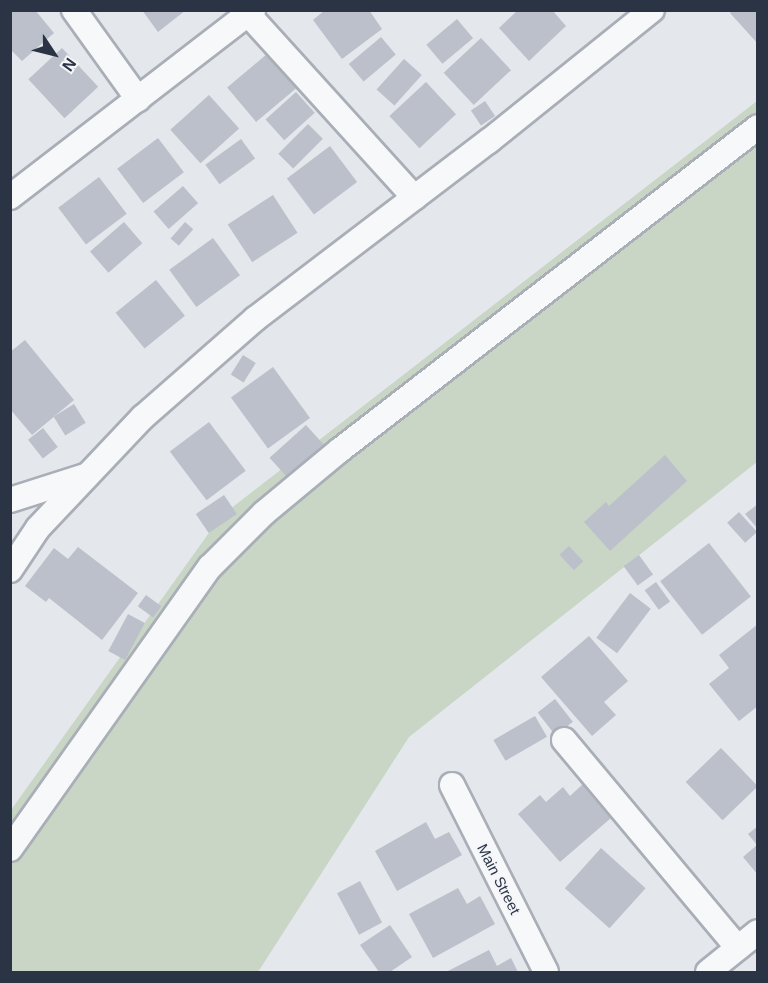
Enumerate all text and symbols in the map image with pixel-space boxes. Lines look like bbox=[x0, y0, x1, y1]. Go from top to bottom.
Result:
north arrow bbox=[24, 24, 84, 84]
text: N bbox=[59, 55, 79, 74]
street label: Main Street bbox=[474, 841, 524, 917]

